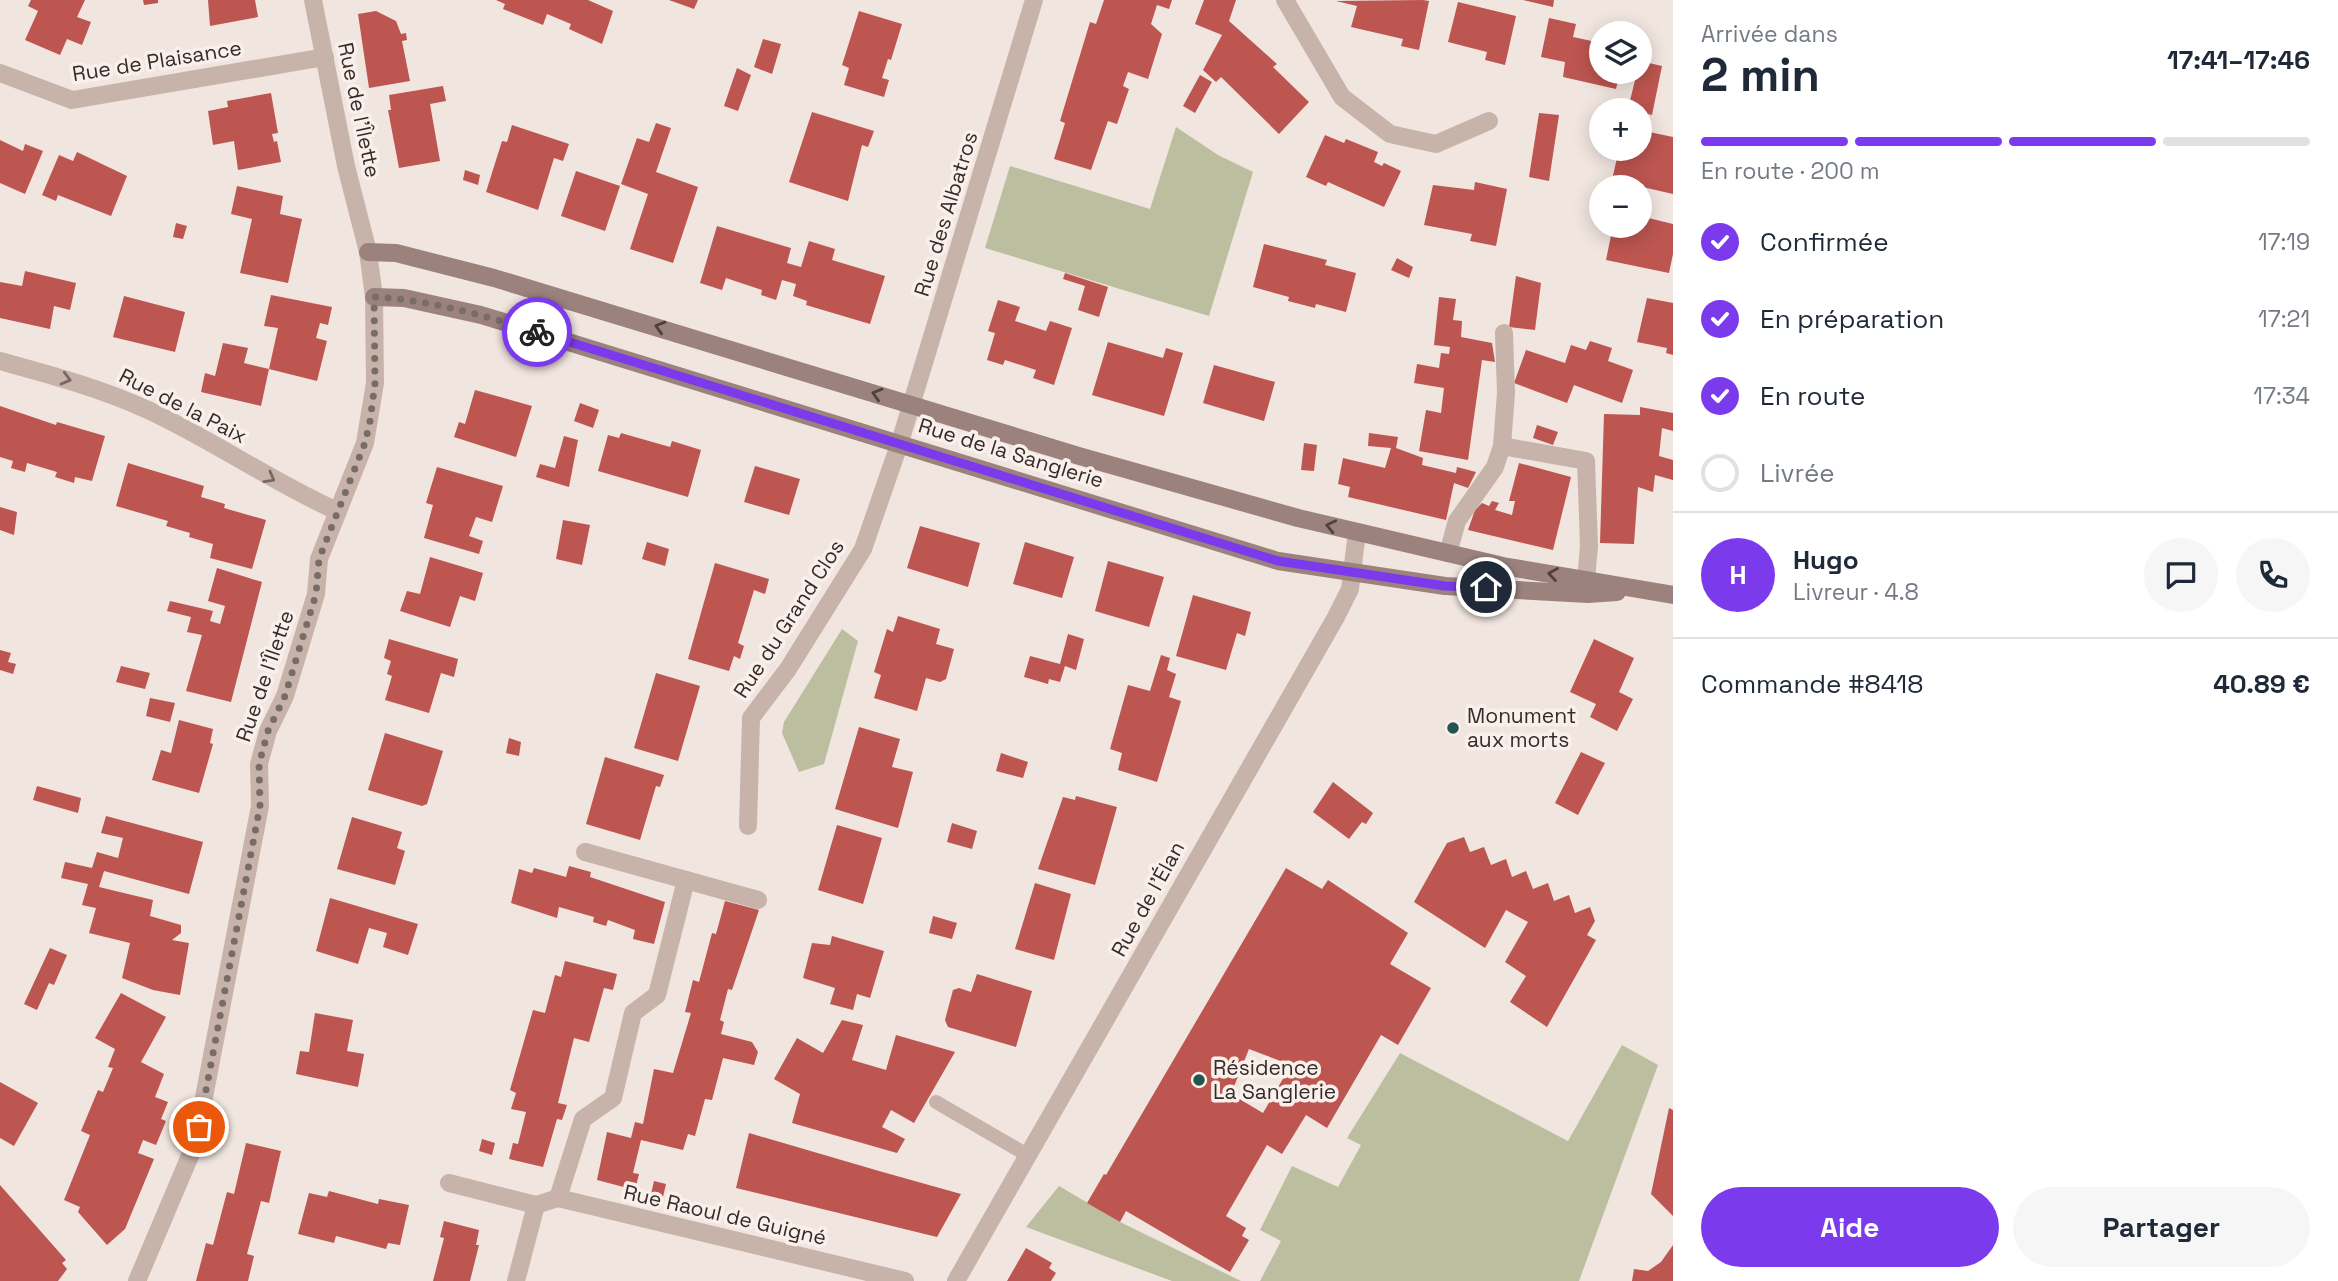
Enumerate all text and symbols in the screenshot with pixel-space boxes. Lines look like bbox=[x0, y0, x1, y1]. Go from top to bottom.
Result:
text: Arrivée dans bbox=[1701, 19, 1838, 49]
map controls bbox=[1589, 21, 1652, 238]
button: layers bbox=[1589, 21, 1652, 84]
street label: Rue de Plaisance bbox=[70, 34, 244, 87]
street label: Rue de l'Îlette bbox=[332, 40, 387, 180]
text: 17:41–17:46 bbox=[2167, 43, 2310, 77]
text: 2 min bbox=[1701, 46, 1820, 104]
button: + bbox=[1589, 98, 1652, 161]
street label: Rue des Albatros bbox=[908, 128, 983, 299]
text: En route · 200 m bbox=[1701, 156, 1879, 186]
button: − bbox=[1589, 175, 1652, 238]
icon: check bbox=[1701, 223, 1739, 261]
text: Confirmée bbox=[1760, 225, 1889, 259]
text: 17:19 bbox=[2258, 227, 2310, 257]
courier bbox=[502, 297, 572, 367]
icon: check bbox=[1701, 300, 1739, 338]
text: En préparation bbox=[1760, 302, 1944, 336]
text: 17:21 bbox=[2258, 304, 2310, 334]
icon: bike bbox=[518, 313, 556, 351]
one-way arrow bbox=[654, 321, 666, 335]
street label: Rue de la Paix bbox=[115, 362, 252, 449]
one-way arrow bbox=[60, 371, 72, 385]
icon: check bbox=[1701, 377, 1739, 415]
text: En route bbox=[1760, 379, 1865, 413]
text: 17:34 bbox=[2253, 381, 2310, 411]
one-way arrow bbox=[872, 388, 884, 403]
street label: Rue de la Sanglerie bbox=[915, 412, 1107, 494]
text: Livrée bbox=[1760, 456, 1835, 490]
one-way arrow bbox=[262, 470, 275, 483]
one-way arrow bbox=[1325, 520, 1337, 534]
street label: Rue du Grand Clos bbox=[727, 534, 850, 703]
button: chat bbox=[2144, 538, 2218, 612]
button: phone bbox=[2236, 538, 2310, 612]
text: Hugo bbox=[1793, 543, 1859, 577]
pin bbox=[1456, 557, 1516, 617]
text: H bbox=[1729, 558, 1747, 592]
one-way arrow bbox=[1547, 567, 1559, 582]
icon: home bbox=[1467, 568, 1505, 606]
text: Livreur · 4.8 bbox=[1793, 577, 1919, 607]
street label: Rue de l'Îlette bbox=[229, 607, 300, 745]
text: Commande #8418 bbox=[1701, 667, 1923, 701]
text: 40.89 € bbox=[2213, 667, 2310, 701]
place label: Monument aux morts bbox=[1467, 702, 1576, 753]
marker: Monument aux morts bbox=[1445, 720, 1461, 736]
street label: Rue de l'Élan bbox=[1105, 836, 1190, 961]
place label: Résidence La Sanglerie bbox=[1213, 1054, 1336, 1105]
marker: Résidence La Sanglerie bbox=[1191, 1072, 1207, 1088]
pin bbox=[169, 1097, 229, 1157]
icon: bag bbox=[180, 1108, 218, 1146]
street label: Rue Raoul de Guigné bbox=[621, 1178, 829, 1251]
button: Aide bbox=[1701, 1187, 1999, 1267]
button: Partager bbox=[2013, 1187, 2310, 1267]

